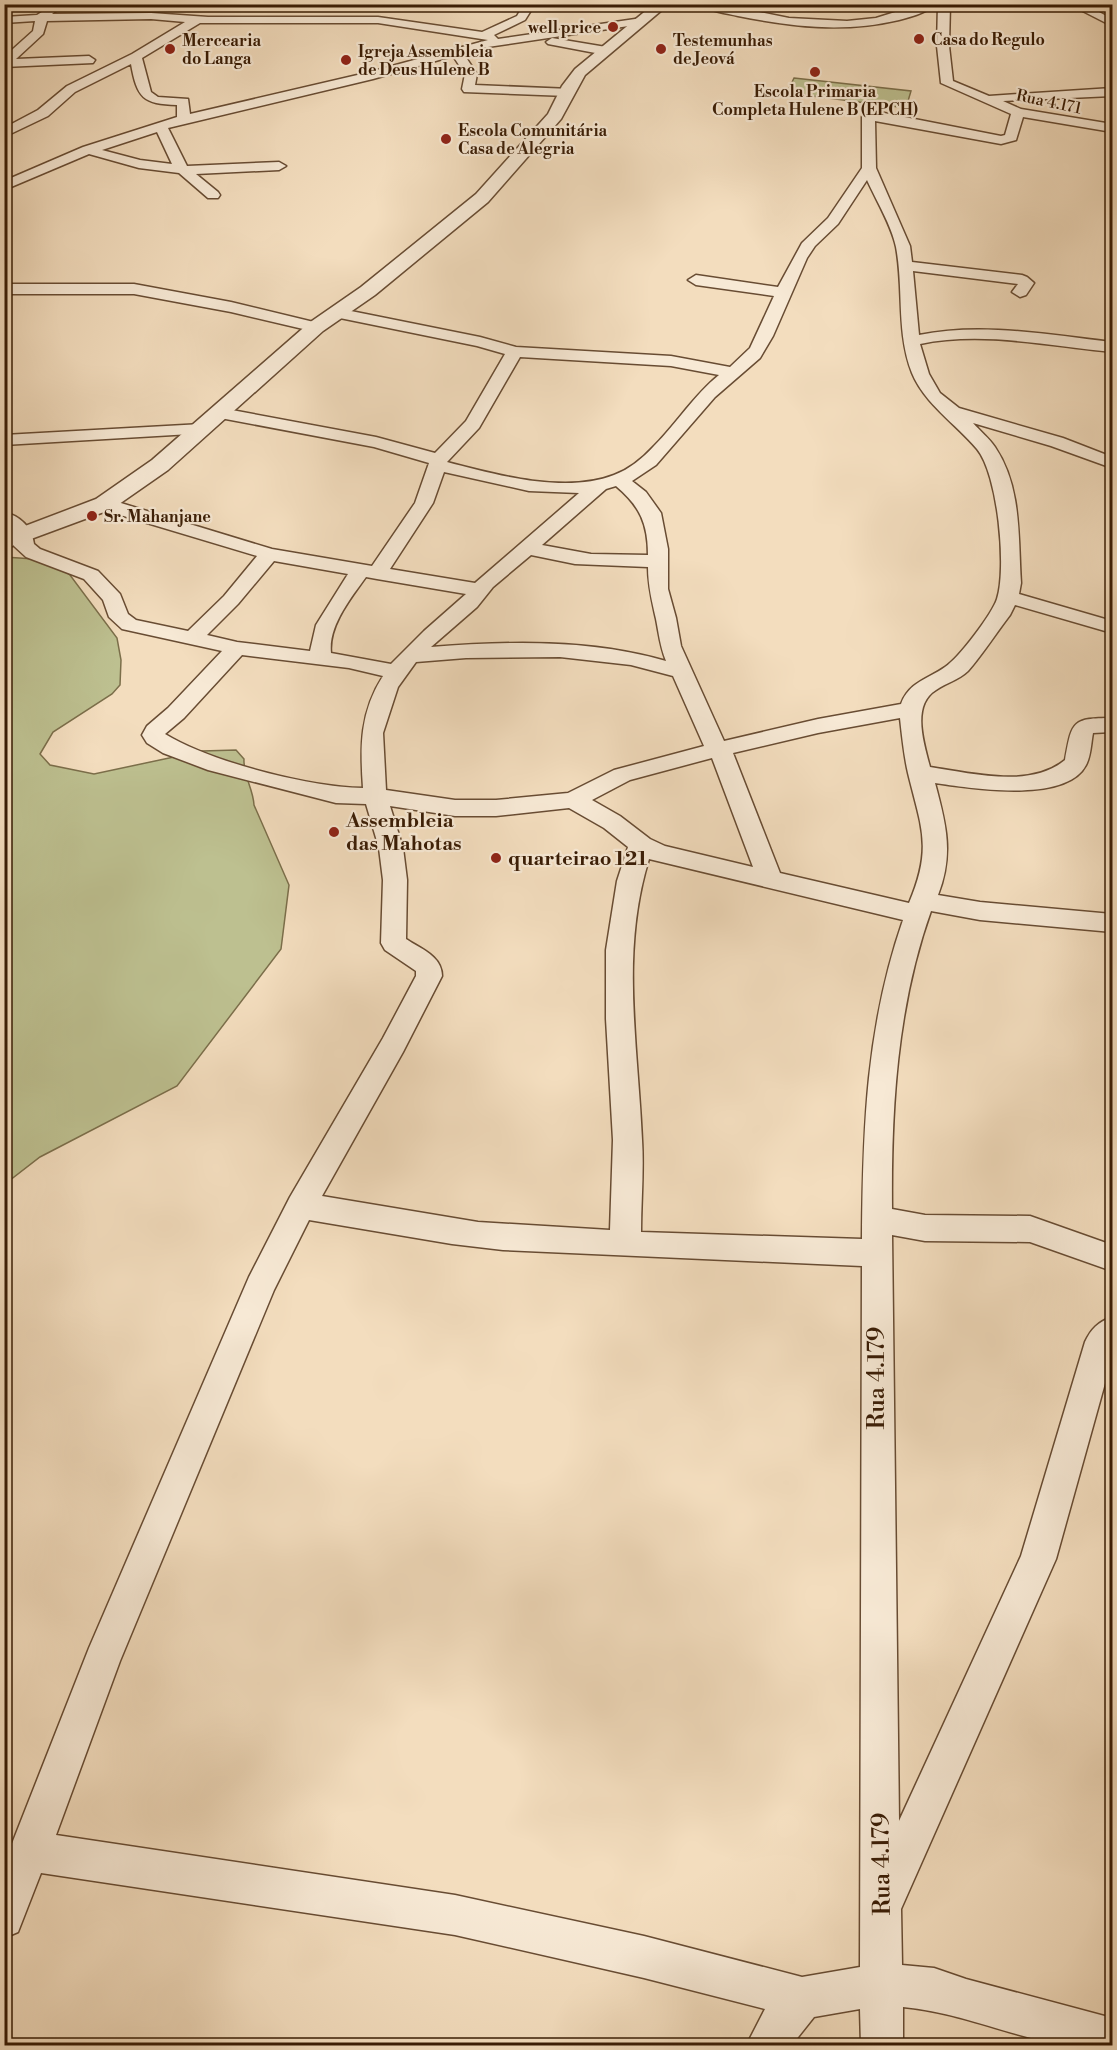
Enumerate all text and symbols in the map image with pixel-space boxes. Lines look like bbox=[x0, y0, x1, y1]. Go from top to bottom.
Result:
place label: well price bbox=[527, 18, 601, 38]
marker: well price bbox=[606, 20, 620, 34]
place label: Casa do Regulo bbox=[931, 30, 1045, 50]
place label: Mercearia do Langa bbox=[182, 31, 261, 69]
place label: Testemunhas de Jeová bbox=[673, 31, 773, 69]
marker: Casa do Regulo bbox=[912, 32, 926, 46]
marker: Mercearia do Langa bbox=[163, 42, 177, 56]
place label: Igreja Assembleia de Deus Hulene B bbox=[358, 42, 493, 80]
marker: Testemunhas de Jeová bbox=[654, 42, 668, 56]
marker: Igreja Assembleia de Deus Hulene B bbox=[339, 53, 353, 67]
marker: Escola Primaria Completa Hulene B (EPCH) bbox=[808, 65, 822, 79]
place label: Escola Primaria Completa Hulene B (EPCH) bbox=[712, 82, 918, 120]
street label: Rua 4.171 bbox=[1014, 85, 1084, 119]
place label: Escola Comunitária Casa de Alegria bbox=[458, 121, 608, 159]
marker: Escola Comunitária Casa de Alegria bbox=[439, 132, 453, 146]
place label: Sr. Mahanjane bbox=[104, 507, 211, 527]
marker: Sr. Mahanjane bbox=[85, 509, 99, 523]
place label: Assembleia das Mahotas bbox=[345, 809, 462, 857]
marker: Assembleia das Mahotas bbox=[327, 825, 341, 839]
place label: quarteirao 121 bbox=[508, 847, 648, 872]
marker: quarteirao 121 bbox=[489, 851, 503, 865]
street label: Rua 4.179 bbox=[862, 1327, 892, 1429]
street label: Rua 4.179 bbox=[866, 1812, 898, 1916]

